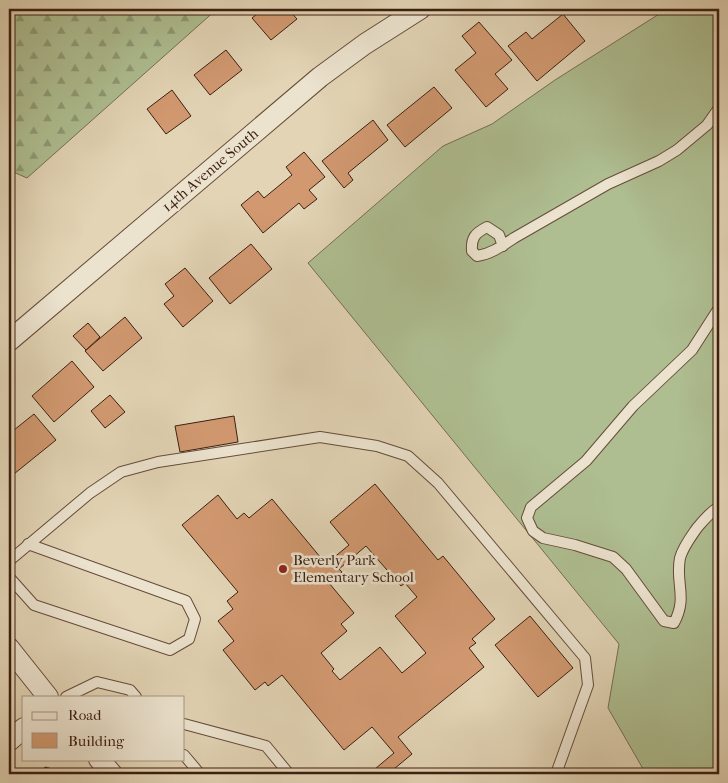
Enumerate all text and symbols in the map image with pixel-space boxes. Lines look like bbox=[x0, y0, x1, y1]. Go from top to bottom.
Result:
street label: 14th Avenue South bbox=[158, 124, 262, 216]
place label: Beverly Park Elementary School bbox=[293, 551, 414, 586]
marker: Beverly Park Elementary School bbox=[277, 563, 289, 575]
legend bbox=[22, 696, 185, 760]
text: Road bbox=[68, 706, 102, 724]
text: Building bbox=[68, 732, 125, 750]

